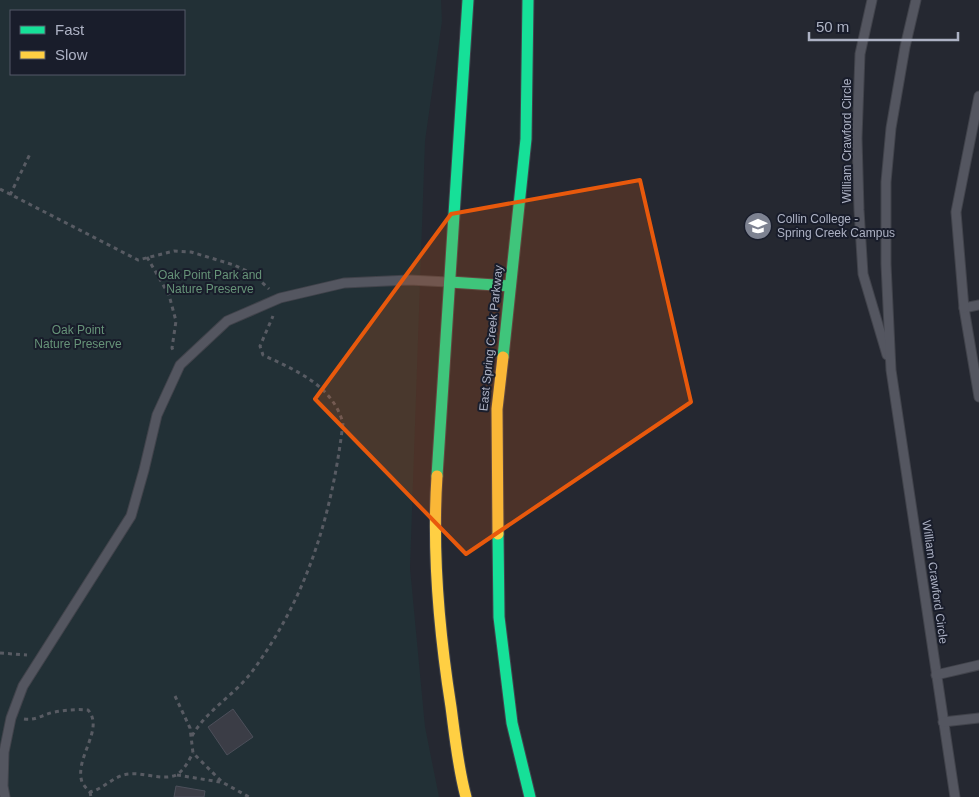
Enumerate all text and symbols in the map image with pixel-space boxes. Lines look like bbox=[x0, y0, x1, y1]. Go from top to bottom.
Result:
legend bbox=[10, 10, 185, 75]
scale bar bbox=[809, 10, 958, 42]
text: 50 m bbox=[816, 18, 849, 35]
text: Fast bbox=[55, 21, 85, 38]
text: Slow bbox=[55, 46, 88, 63]
street label: William Crawford Circle bbox=[840, 78, 854, 203]
school or university icon: Collin College - Spring Creek Campus bbox=[743, 211, 773, 241]
place label: Collin College - Spring Creek Campus bbox=[777, 212, 895, 240]
street label: East Spring Creek Parkway bbox=[476, 264, 506, 412]
park label: Oak Point Park and Nature Preserve bbox=[158, 268, 262, 296]
park label: Oak Point Nature Preserve bbox=[34, 323, 122, 351]
street label: William Crawford Circle bbox=[919, 519, 951, 645]

